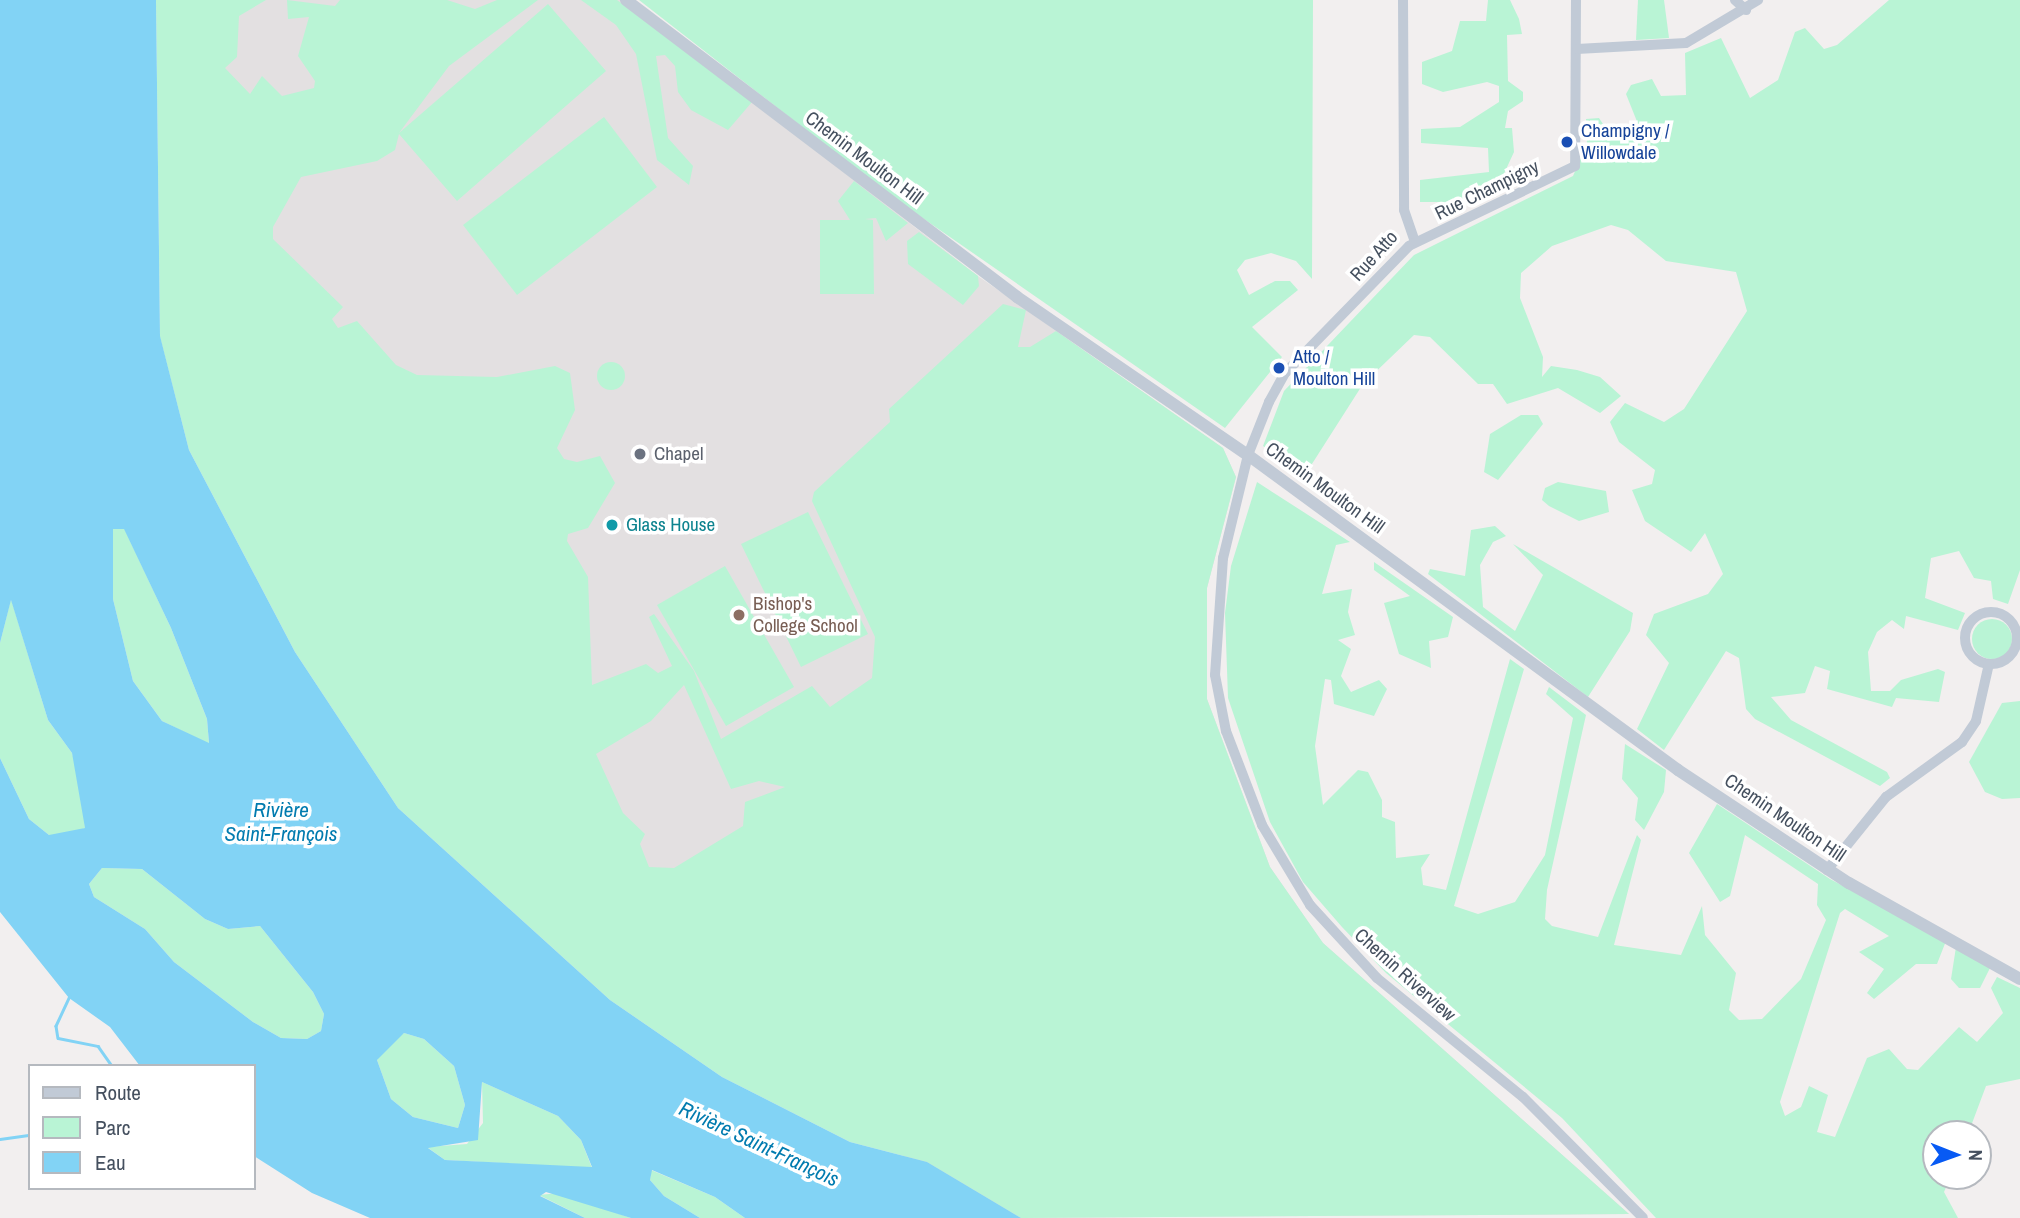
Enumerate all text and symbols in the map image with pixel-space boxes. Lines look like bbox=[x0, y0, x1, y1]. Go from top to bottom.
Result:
street label: Chemin Moulton Hill bbox=[801, 106, 927, 210]
place label: Champigny / Willowdale bbox=[1581, 120, 1669, 164]
marker: Champigny / Willowdale bbox=[1559, 134, 1575, 150]
street label: Rue Champigny bbox=[1431, 155, 1543, 225]
street label: Rue Atto bbox=[1345, 226, 1403, 286]
place label: Atto / Moulton Hill bbox=[1293, 346, 1375, 390]
marker: Atto / Moulton Hill bbox=[1271, 360, 1287, 376]
street label: Chemin Moulton Hill bbox=[1261, 437, 1389, 539]
place label: Chapel bbox=[654, 443, 703, 465]
marker: Chapel bbox=[632, 446, 648, 462]
place label: Glass House bbox=[626, 514, 715, 536]
marker: Glass House bbox=[604, 517, 620, 533]
place label: Bishop's College School bbox=[753, 593, 858, 637]
marker: Bishop's College School bbox=[731, 607, 747, 623]
street label: Chemin Moulton Hill bbox=[1720, 769, 1850, 867]
water label: Rivière Saint-François bbox=[225, 797, 337, 847]
street label: Chemin Riverview bbox=[1350, 924, 1460, 1026]
legend bbox=[28, 1064, 256, 1190]
text: Route bbox=[95, 1078, 141, 1107]
water label: Rivière Saint-François bbox=[675, 1096, 843, 1192]
text: Parc bbox=[95, 1113, 130, 1142]
north arrow bbox=[1922, 1120, 1992, 1190]
text: Eau bbox=[95, 1148, 126, 1177]
text: N bbox=[1963, 1149, 1989, 1161]

